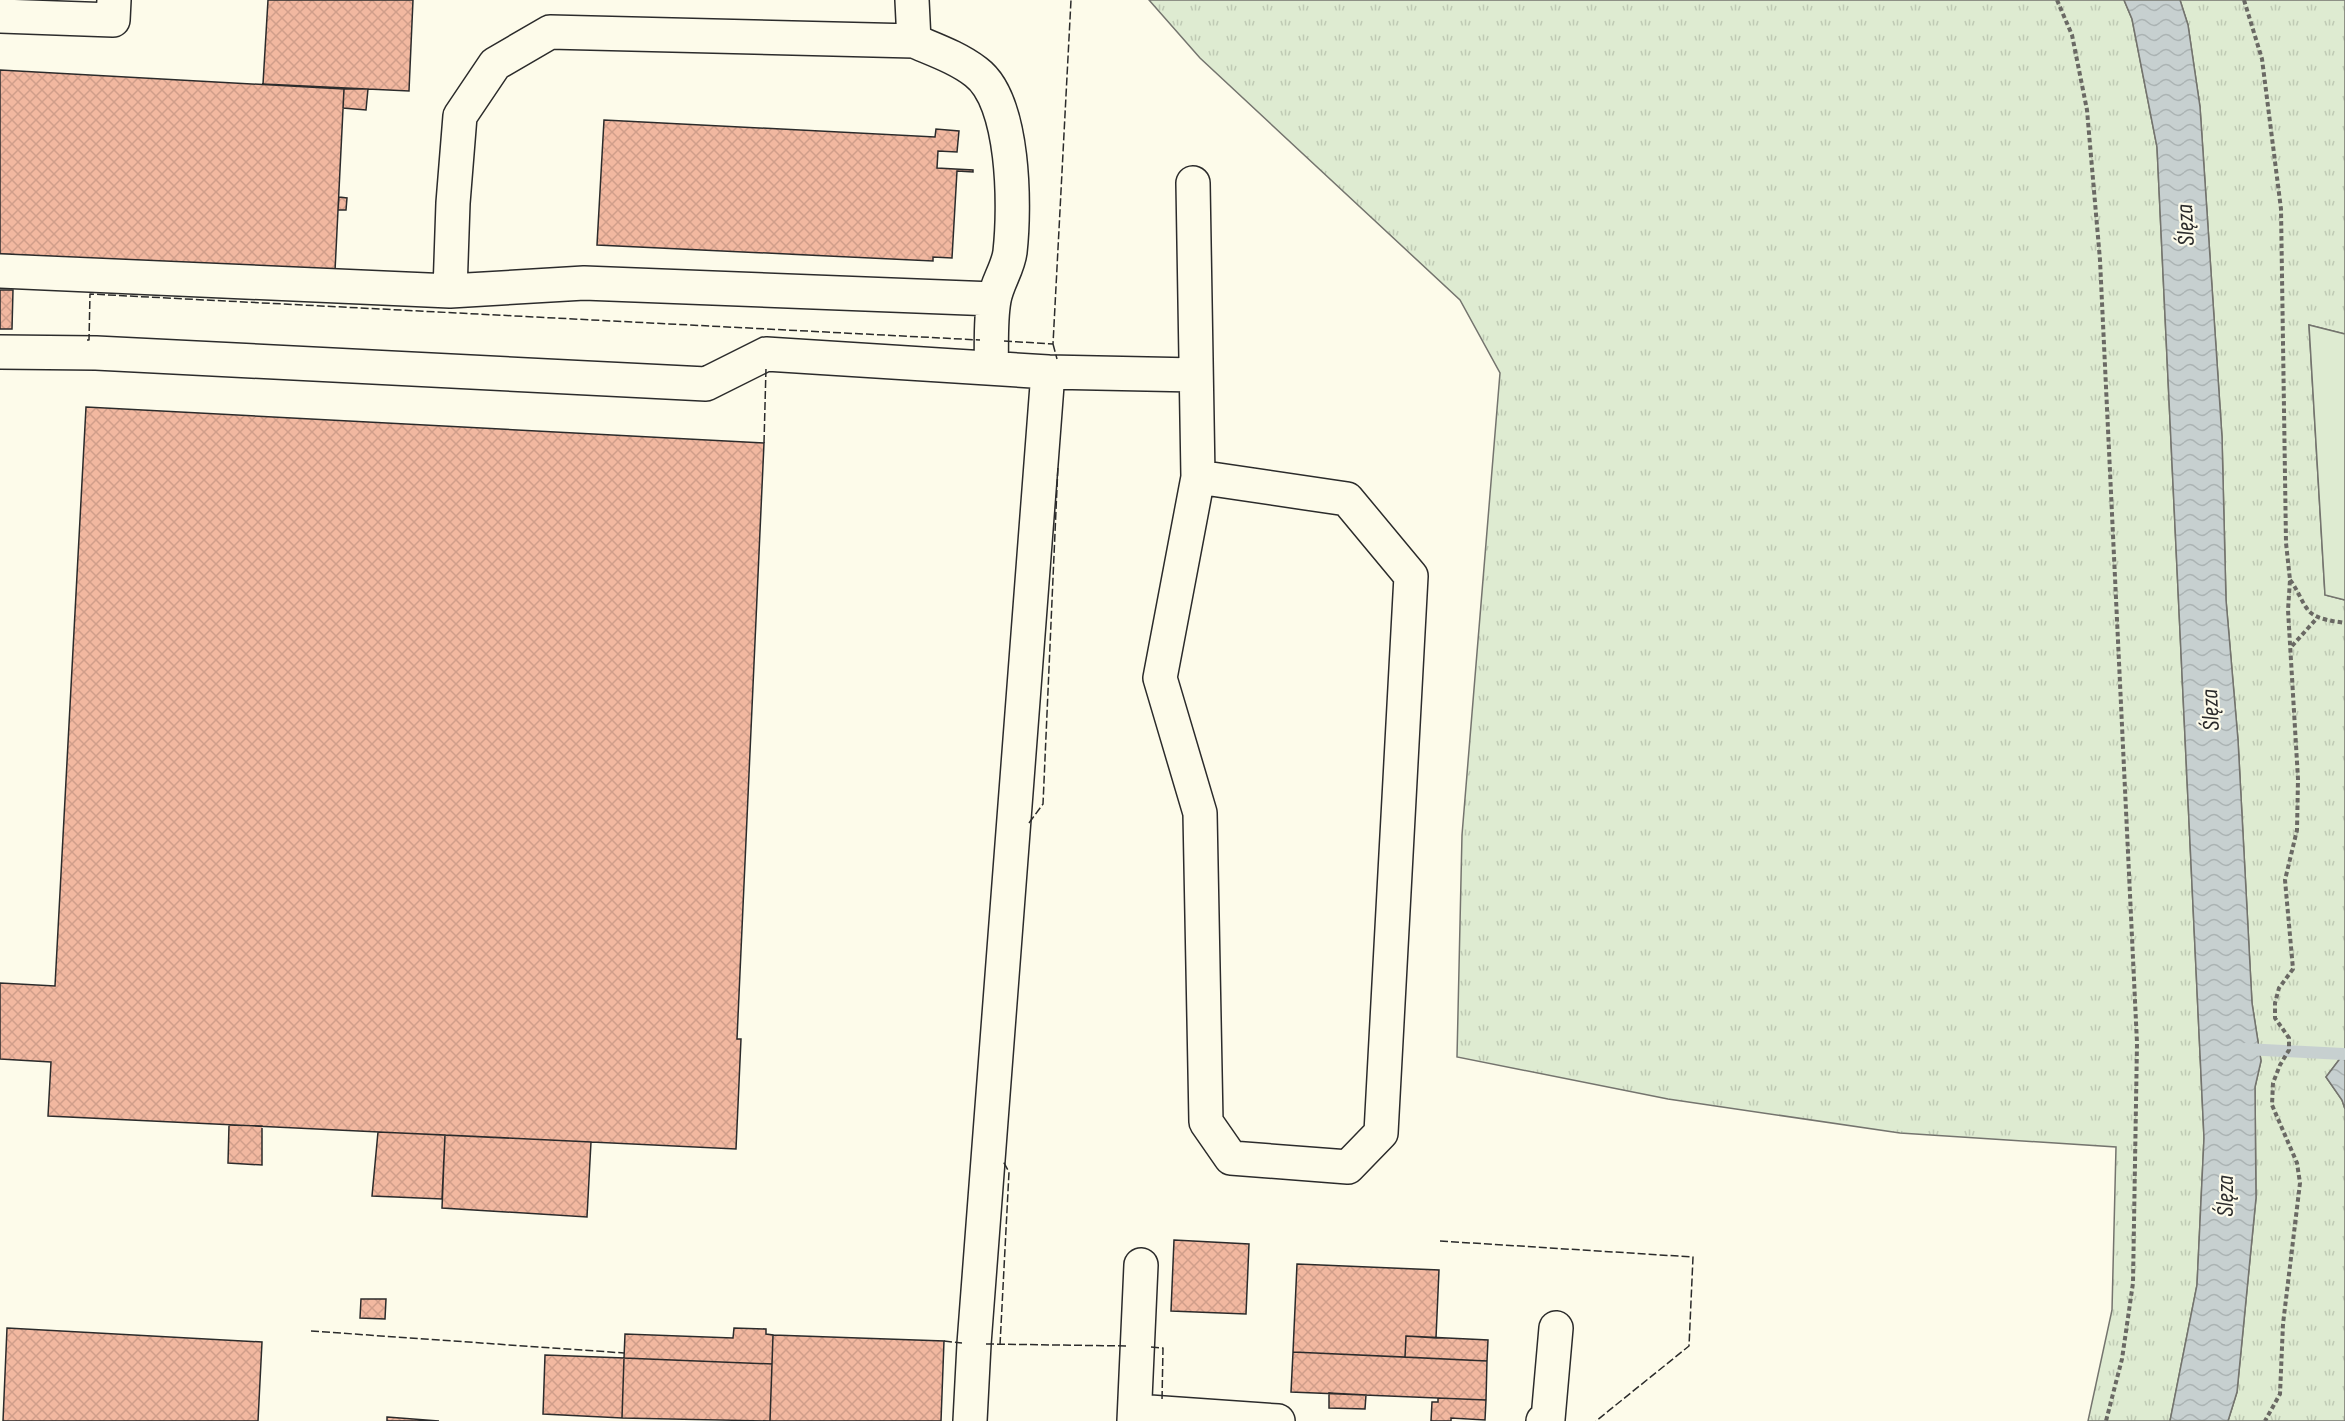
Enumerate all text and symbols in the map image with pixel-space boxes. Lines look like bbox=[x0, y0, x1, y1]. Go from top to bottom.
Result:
water label: Ślęza bbox=[2170, 203, 2201, 247]
water label: Ślęza bbox=[2195, 688, 2226, 732]
water label: Ślęza bbox=[2211, 1175, 2240, 1217]

